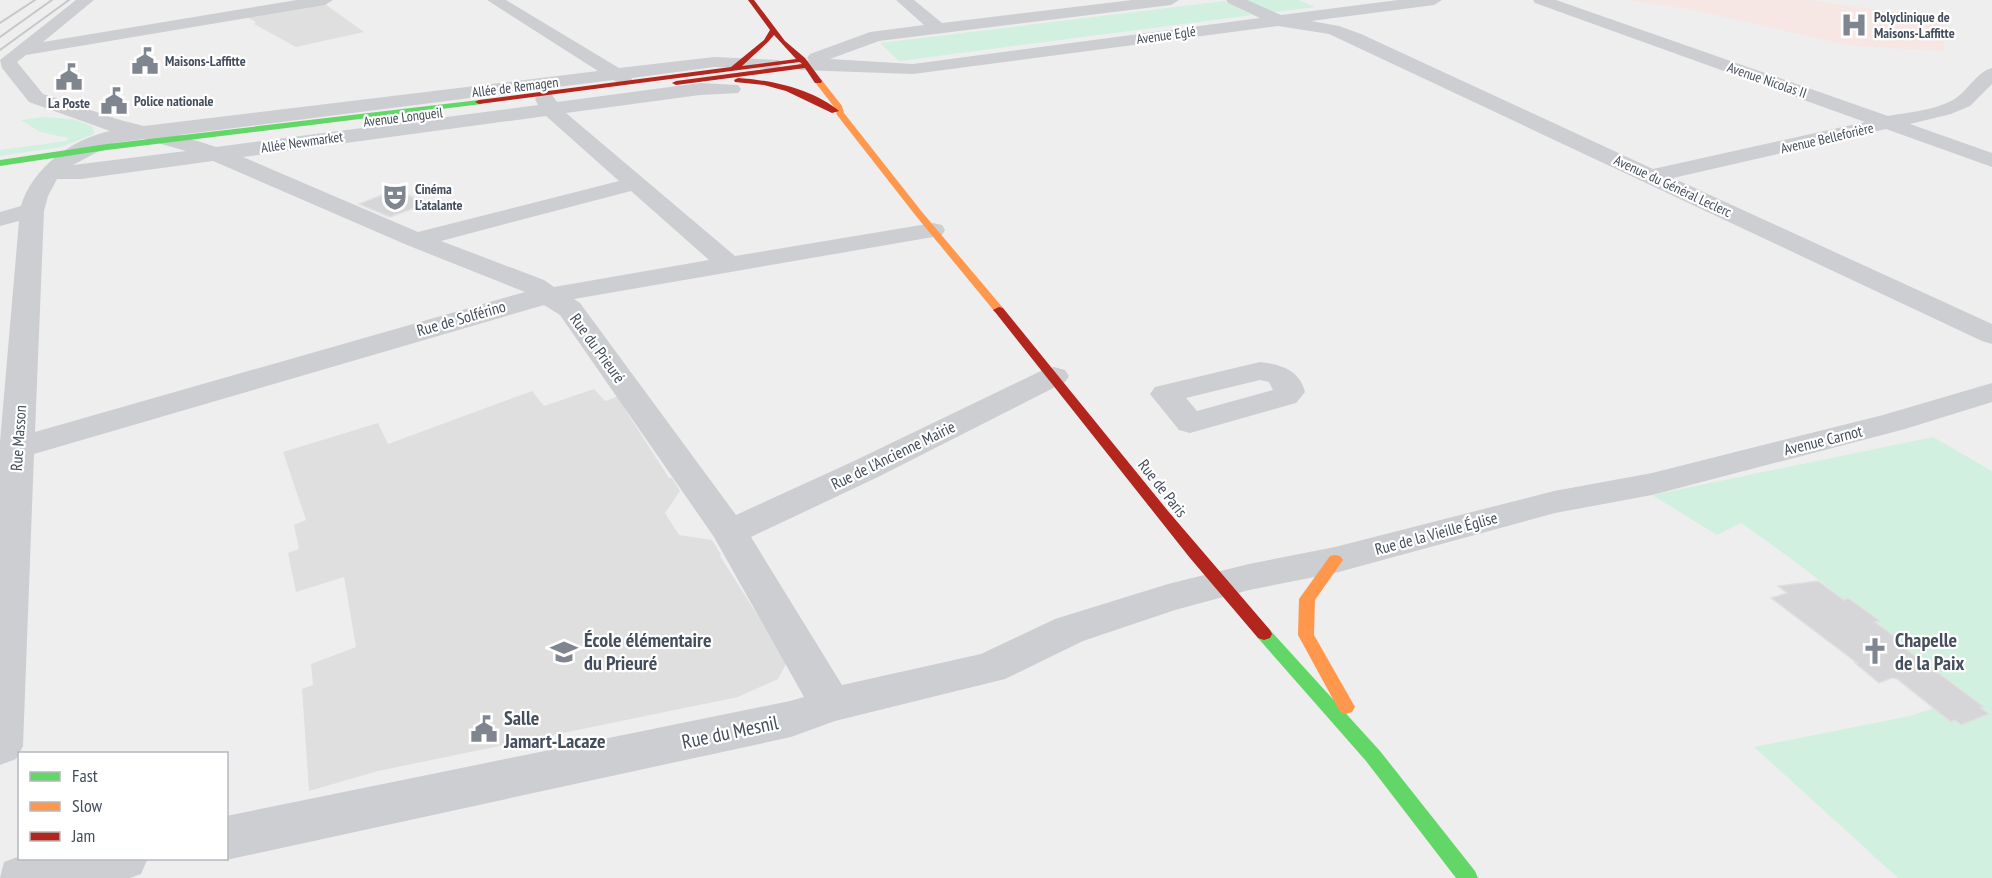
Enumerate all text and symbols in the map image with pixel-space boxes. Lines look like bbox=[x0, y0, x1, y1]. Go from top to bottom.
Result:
place label: Polyclinique de Maisons-Laffitte bbox=[1874, 8, 1955, 42]
hospital icon: Polyclinique de Maisons-Laffitte bbox=[1839, 10, 1869, 40]
street label: Avenue Eglé bbox=[1135, 22, 1197, 48]
public building icon: Maisons-Laffitte bbox=[130, 46, 160, 76]
place label: Maisons-Laffitte bbox=[165, 52, 246, 70]
street label: Avenue Nicolas II bbox=[1725, 58, 1809, 102]
public building icon: La Poste bbox=[54, 62, 84, 92]
street label: Allée de Remagen bbox=[471, 73, 559, 101]
public building icon: Police nationale bbox=[99, 86, 129, 116]
place label: Police nationale bbox=[134, 92, 214, 110]
place label: La Poste bbox=[48, 94, 90, 112]
street label: Avenue Longueil bbox=[362, 103, 445, 131]
street label: Avenue Belleforière bbox=[1779, 119, 1875, 157]
street label: Allée Newmarket bbox=[260, 127, 344, 157]
street label: Avenue du Général Leclerc bbox=[1611, 151, 1735, 221]
place label: Cinéma L'atalante bbox=[415, 180, 463, 214]
theatre icon: Cinéma L'atalante bbox=[380, 182, 410, 212]
street label: Rue de Solférino bbox=[414, 296, 508, 340]
street label: Rue du Prieuré bbox=[566, 309, 630, 387]
street label: Rue Masson bbox=[6, 404, 30, 472]
street label: Rue de l'Ancienne Mairie bbox=[828, 416, 958, 494]
street label: Avenue Carnot bbox=[1782, 420, 1865, 459]
street label: Rue de Paris bbox=[1134, 455, 1192, 521]
street label: Rue de la Vieille Église bbox=[1373, 507, 1499, 559]
place label: École élémentaire du Prieuré bbox=[584, 627, 712, 676]
place label: Chapelle de la Paix bbox=[1895, 627, 1965, 676]
church icon: Chapelle de la Paix bbox=[1860, 636, 1890, 666]
school or university icon: École élémentaire du Prieuré bbox=[549, 637, 579, 667]
place label: Salle Jamart-Lacaze bbox=[503, 705, 606, 754]
street label: Rue du Mesnil bbox=[679, 709, 781, 755]
public building icon: Salle Jamart-Lacaze bbox=[469, 714, 499, 744]
legend bbox=[18, 752, 228, 860]
text: Fast bbox=[72, 764, 98, 787]
text: Slow bbox=[72, 794, 103, 817]
text: Jam bbox=[71, 824, 95, 847]

